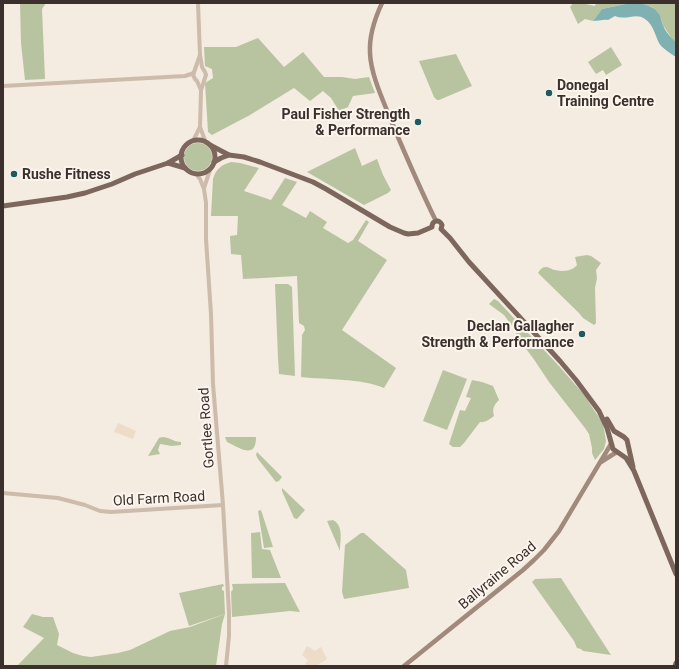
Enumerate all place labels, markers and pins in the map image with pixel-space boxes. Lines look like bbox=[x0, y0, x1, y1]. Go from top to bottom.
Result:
place label: Donegal Training Centre bbox=[557, 77, 654, 109]
marker: Donegal Training Centre bbox=[544, 88, 554, 98]
place label: Paul Fisher Strength & Performance bbox=[282, 106, 410, 138]
marker: Paul Fisher Strength & Performance bbox=[413, 117, 423, 127]
place label: Rushe Fitness bbox=[22, 166, 111, 182]
marker: Rushe Fitness bbox=[9, 169, 19, 179]
place label: Declan Gallagher Strength & Performance bbox=[421, 318, 574, 350]
marker: Declan Gallagher Strength & Performance bbox=[577, 329, 587, 339]

